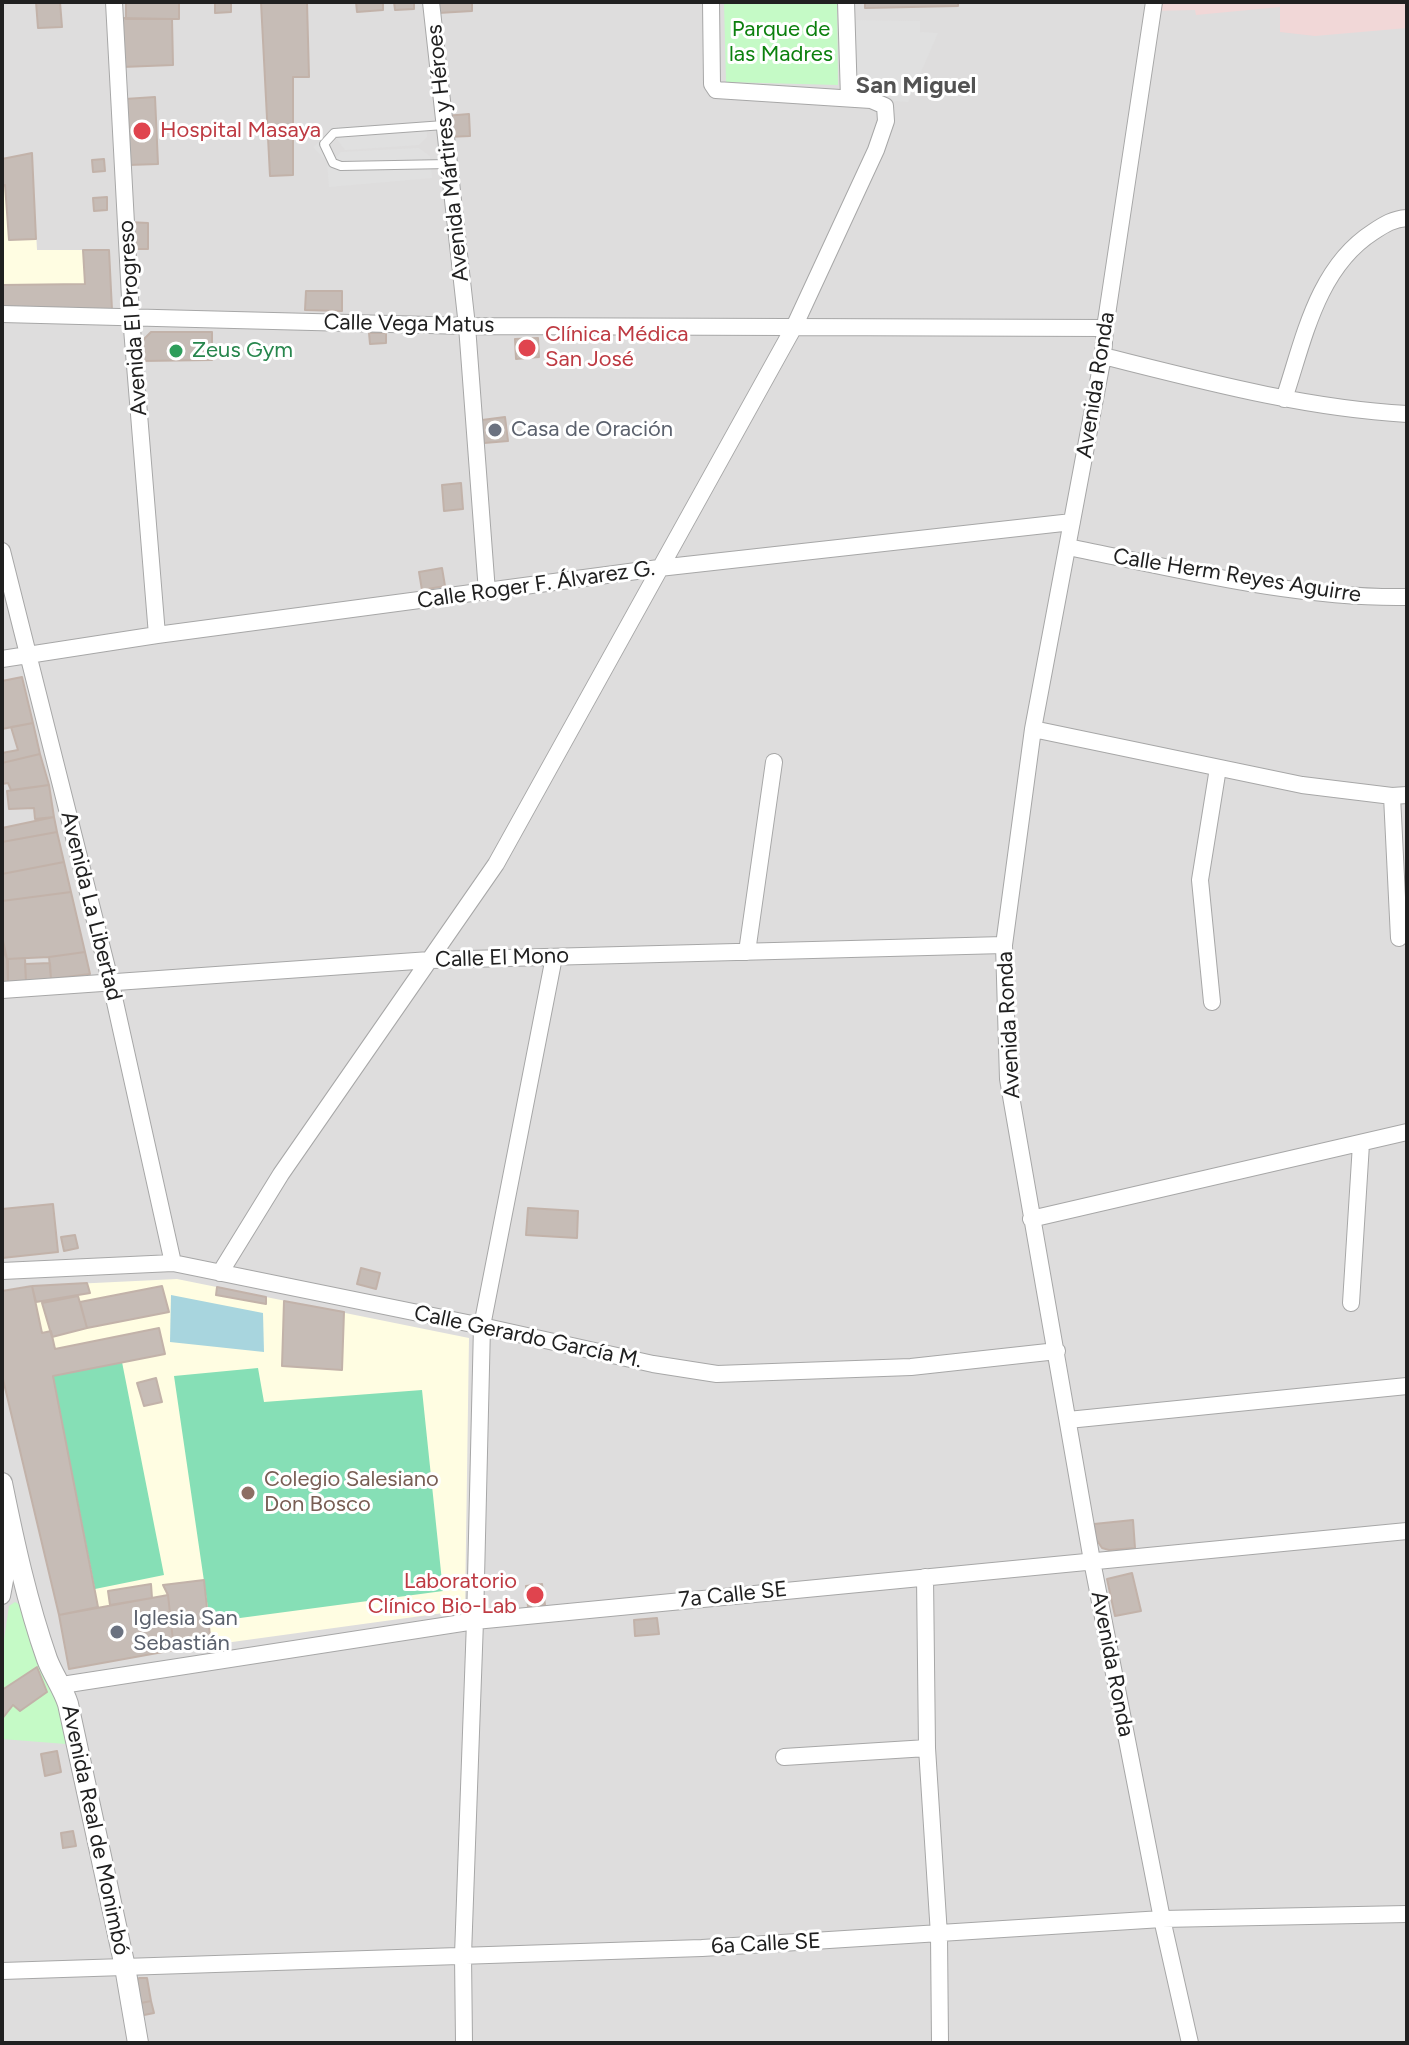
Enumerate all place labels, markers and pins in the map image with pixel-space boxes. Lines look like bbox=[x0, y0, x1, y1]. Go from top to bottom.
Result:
place label: Hospital Masaya bbox=[160, 118, 321, 144]
marker: Hospital Masaya bbox=[131, 120, 153, 142]
place label: Clínica Médica San José bbox=[545, 322, 689, 374]
marker: Clínica Médica San José bbox=[516, 337, 538, 359]
place label: Zeus Gym bbox=[192, 338, 293, 364]
marker: Zeus Gym bbox=[167, 342, 185, 360]
place label: Casa de Oración bbox=[511, 417, 673, 443]
marker: Casa de Oración bbox=[486, 421, 504, 439]
place label: Colegio Salesiano Don Bosco bbox=[264, 1467, 439, 1518]
marker: Colegio Salesiano Don Bosco bbox=[239, 1484, 257, 1502]
place label: Laboratorio Clínico Bio-Lab bbox=[368, 1569, 517, 1620]
marker: Laboratorio Clínico Bio-Lab bbox=[524, 1584, 546, 1606]
place label: Iglesia San Sebastián bbox=[133, 1606, 238, 1658]
marker: Iglesia San Sebastián bbox=[108, 1623, 126, 1641]

